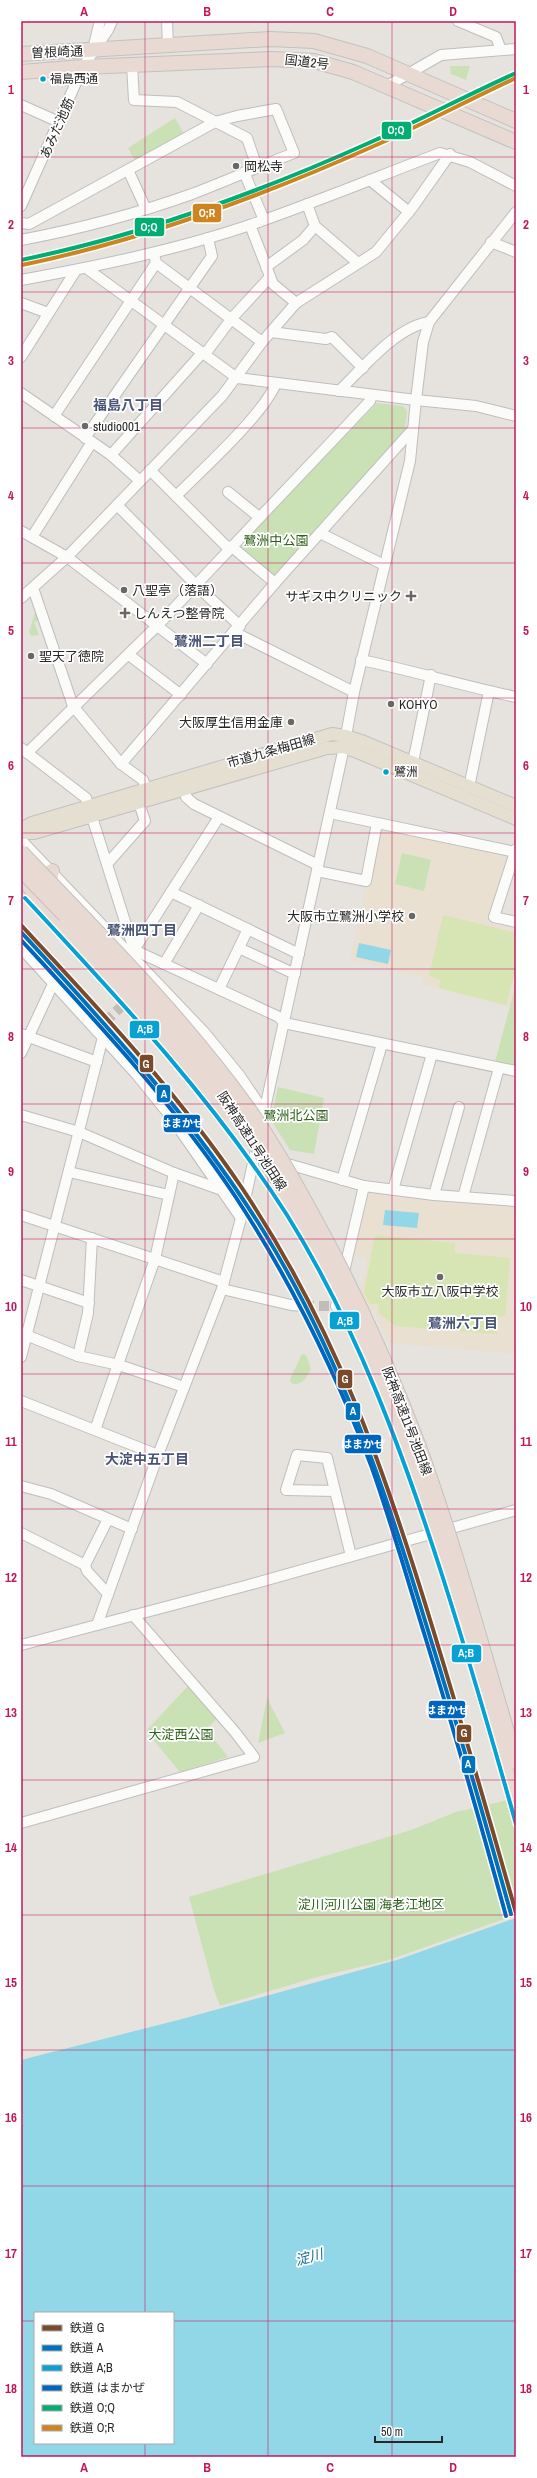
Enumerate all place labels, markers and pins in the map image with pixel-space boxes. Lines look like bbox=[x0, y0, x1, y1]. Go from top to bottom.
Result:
place label: 福島西通 bbox=[50, 71, 98, 87]
marker: 福島西通 bbox=[38, 74, 48, 84]
place label: 岡松寺 bbox=[244, 158, 283, 175]
marker: 岡松寺 bbox=[231, 161, 241, 171]
place label: studio001 bbox=[93, 418, 140, 435]
marker: studio001 bbox=[80, 421, 90, 431]
place label: 八聖亭（落語） bbox=[132, 582, 223, 599]
marker: 八聖亭（落語） bbox=[119, 585, 129, 595]
place label: サギス中クリニック bbox=[285, 588, 402, 605]
marker: サギス中クリニック bbox=[405, 590, 417, 602]
place label: しんえつ整骨院 bbox=[134, 605, 225, 622]
marker: しんえつ整骨院 bbox=[119, 607, 131, 619]
place label: 聖天了徳院 bbox=[39, 648, 104, 665]
marker: 聖天了徳院 bbox=[26, 651, 36, 661]
place label: KOHYO bbox=[399, 696, 438, 713]
marker: KOHYO bbox=[386, 699, 396, 709]
place label: 大阪厚生信用金庫 bbox=[179, 714, 283, 731]
marker: 大阪厚生信用金庫 bbox=[286, 717, 296, 727]
place label: 鷺洲 bbox=[394, 764, 418, 780]
marker: 鷺洲 bbox=[381, 767, 391, 777]
place label: 大阪市立鷺洲小学校 bbox=[287, 908, 404, 925]
marker: 大阪市立鷺洲小学校 bbox=[407, 911, 417, 921]
marker: 大阪市立八阪中学校 bbox=[435, 1272, 445, 1282]
place label: 大阪市立八阪中学校 bbox=[381, 1283, 499, 1300]

